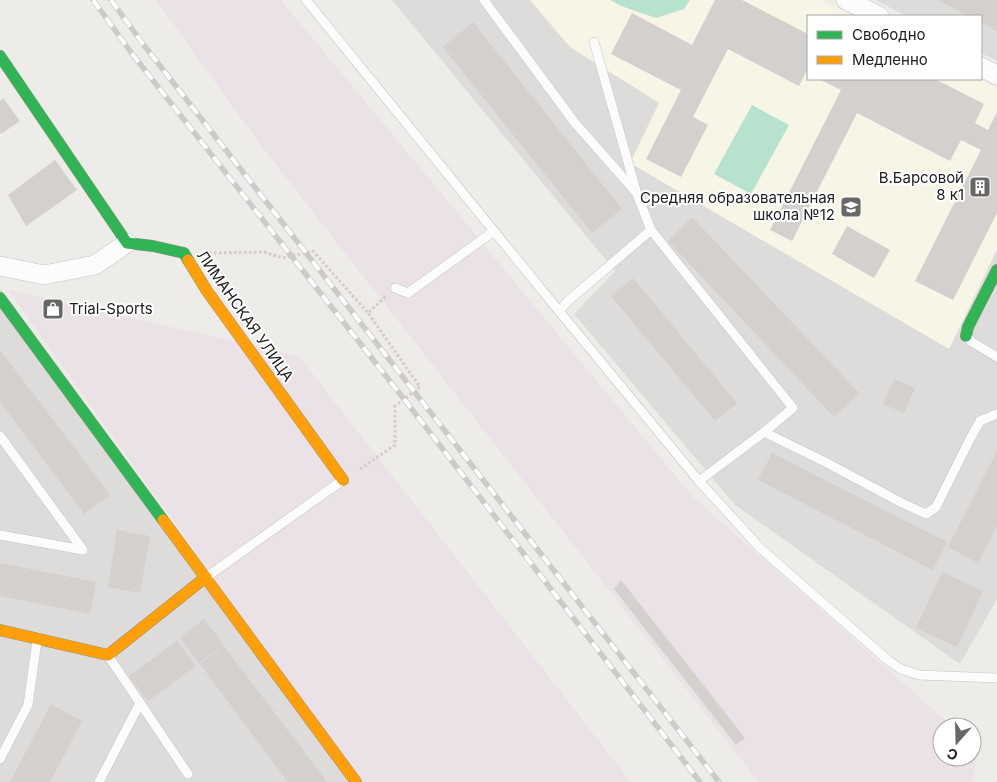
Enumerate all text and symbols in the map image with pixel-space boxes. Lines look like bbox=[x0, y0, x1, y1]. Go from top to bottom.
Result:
legend bbox=[807, 15, 982, 80]
text: Свободно bbox=[852, 25, 926, 44]
text: Медленно bbox=[852, 50, 928, 69]
place label: В.Барсовой 8 к1 bbox=[879, 168, 964, 204]
building icon: В.Барсовой 8 к1 bbox=[968, 175, 992, 199]
place label: Средняя образовательная школа №12 bbox=[640, 188, 835, 224]
school or university icon: Средняя образовательная школа №12 bbox=[839, 195, 863, 219]
street label: ЛИМАНСКАЯ УЛИЦА bbox=[193, 246, 298, 385]
shop icon: Trial-Sports bbox=[41, 297, 65, 321]
place label: Trial-Sports bbox=[69, 299, 153, 318]
north arrow bbox=[932, 717, 982, 767]
text: С bbox=[945, 745, 960, 764]

